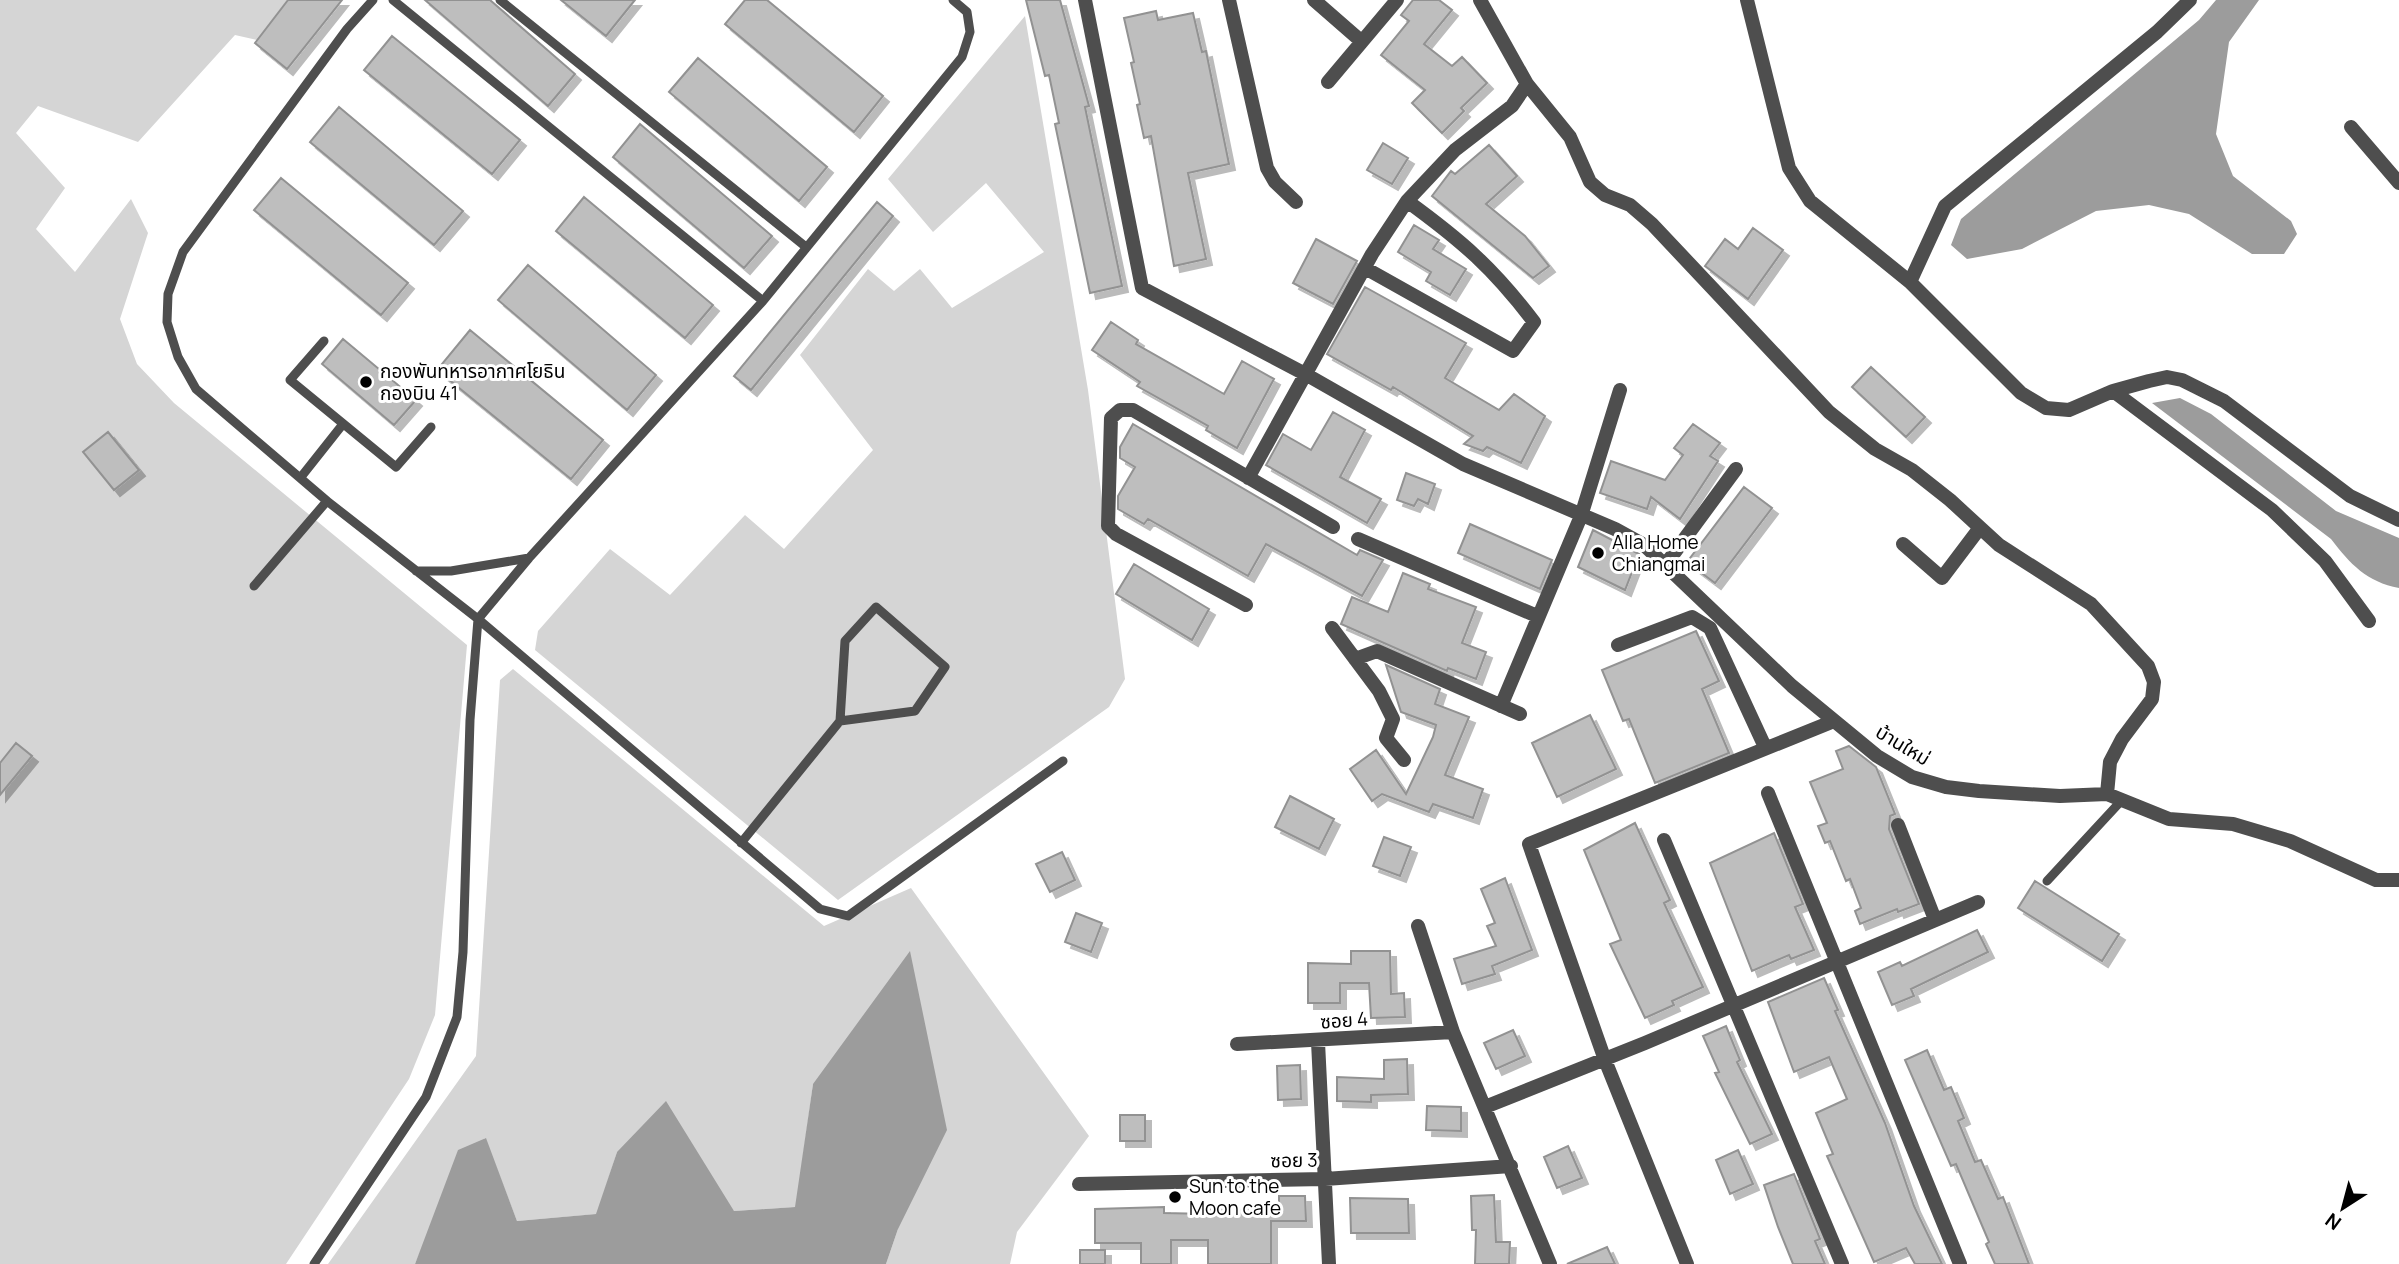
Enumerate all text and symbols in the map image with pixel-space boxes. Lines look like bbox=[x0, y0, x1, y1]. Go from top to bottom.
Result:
place label: กองพันทหารอากาศโยธิน กองบิน 41 bbox=[380, 358, 565, 406]
marker: กองพันทหารอากาศโยธิน กองบิน 41 bbox=[358, 374, 374, 390]
place label: Alla Home Chiangmai bbox=[1612, 529, 1706, 577]
marker: Alla Home Chiangmai bbox=[1590, 545, 1606, 561]
street label: บ้านใหม่ bbox=[1871, 719, 1935, 771]
street label: ซอย 4 bbox=[1319, 1005, 1369, 1035]
street label: ซอย 3 bbox=[1270, 1147, 1318, 1173]
place label: Sun to the Moon cafe bbox=[1189, 1173, 1281, 1221]
north arrow bbox=[2308, 1173, 2378, 1243]
marker: Sun to the Moon cafe bbox=[1167, 1189, 1183, 1205]
text: N bbox=[2320, 1207, 2346, 1236]

